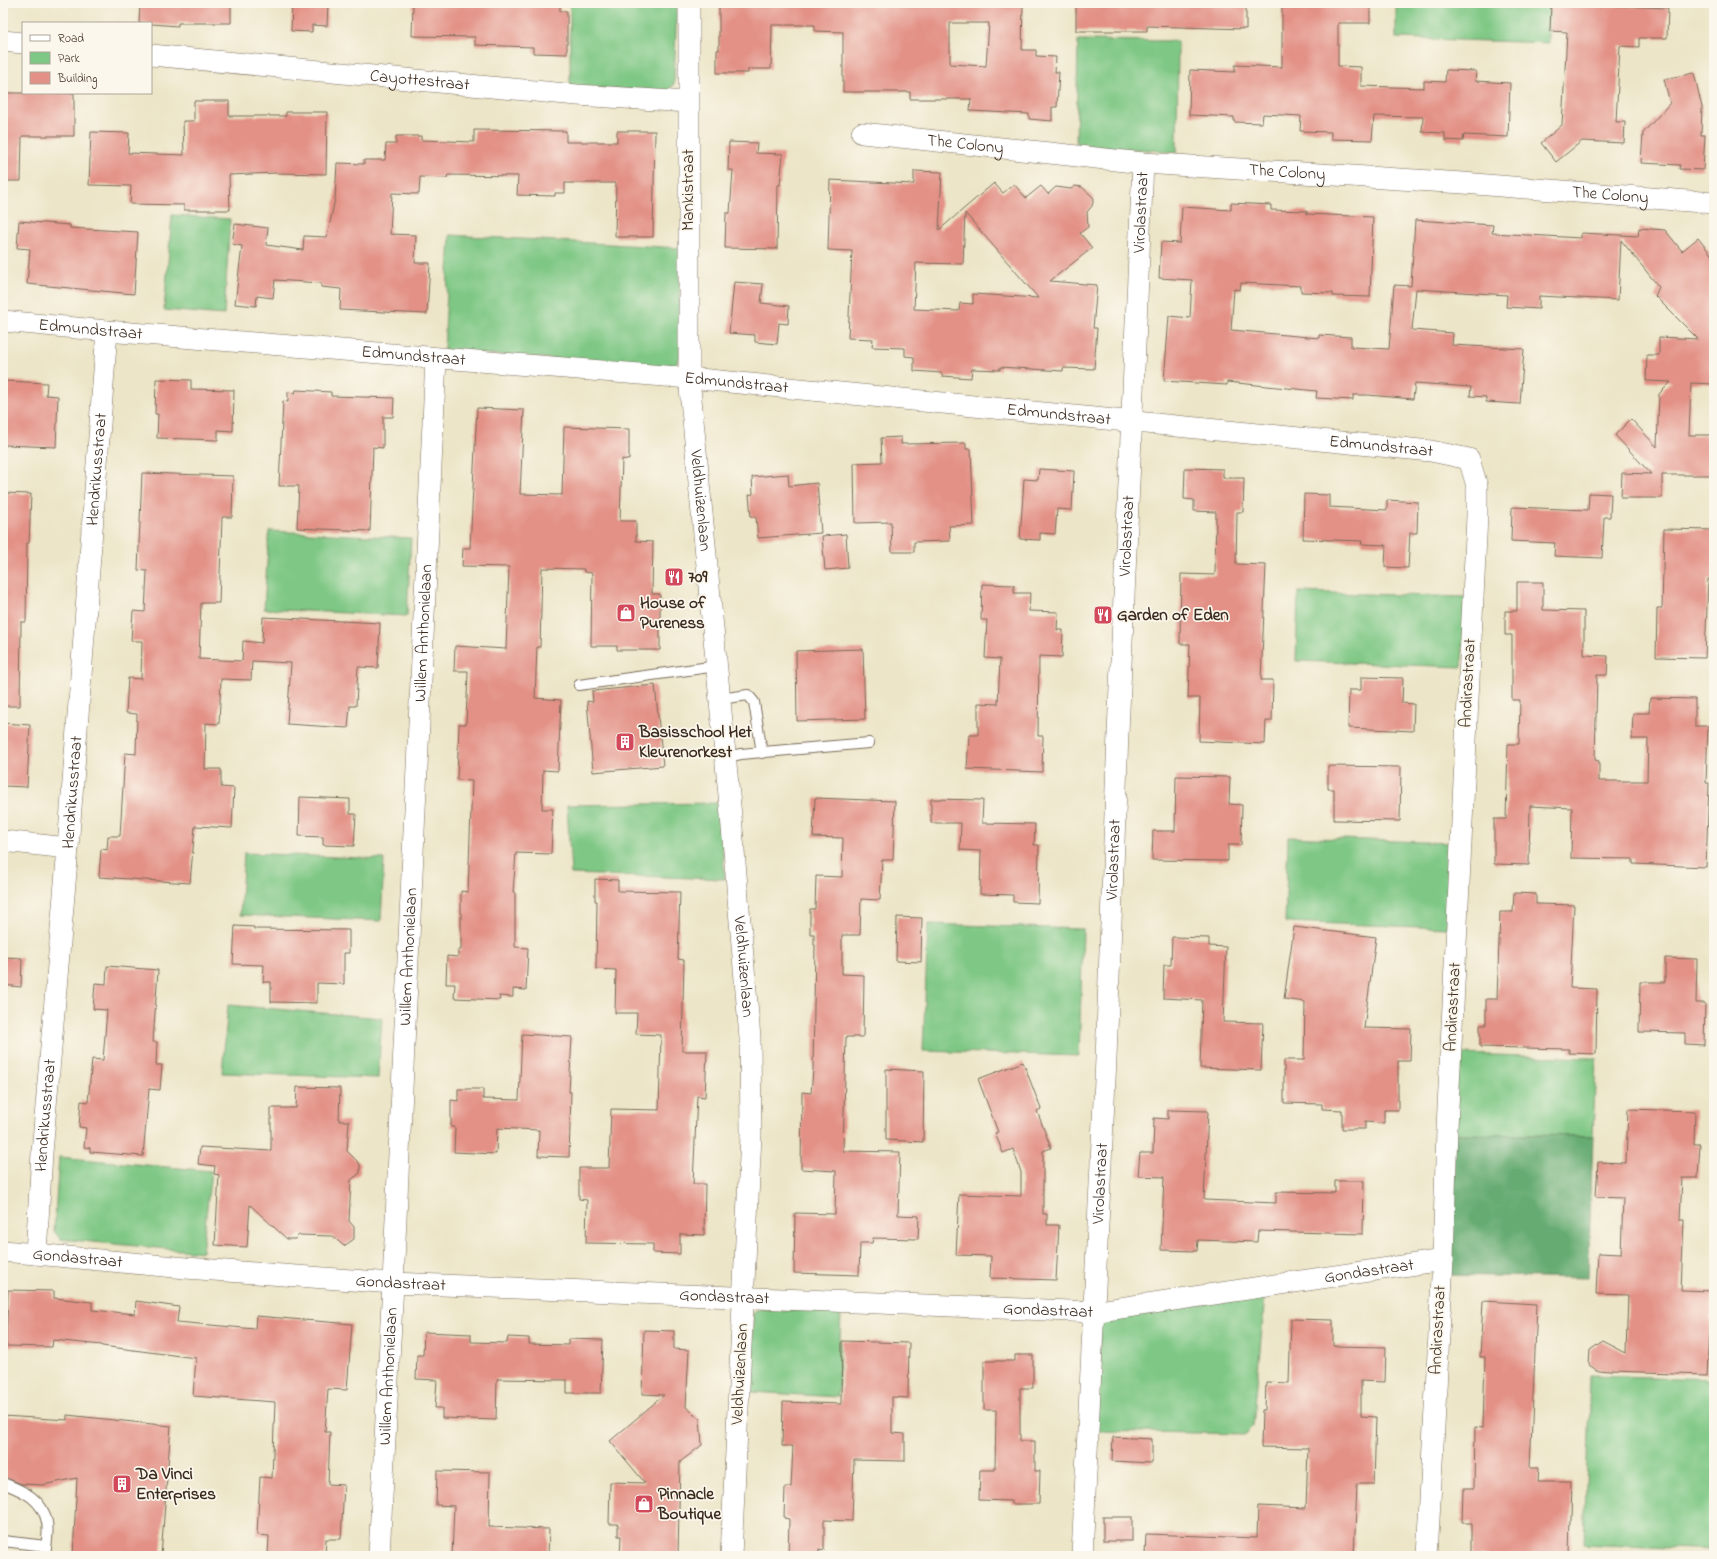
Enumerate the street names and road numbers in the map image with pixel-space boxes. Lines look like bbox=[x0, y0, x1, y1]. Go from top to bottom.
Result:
street label: Cayottestraat bbox=[369, 63, 471, 97]
street label: The Colony bbox=[926, 128, 1005, 162]
street label: Mankistraat bbox=[676, 149, 701, 231]
street label: The Colony bbox=[1248, 157, 1326, 188]
street label: Virolastraat bbox=[1127, 171, 1155, 254]
street label: The Colony bbox=[1571, 179, 1650, 211]
street label: Edmundstraat bbox=[37, 312, 144, 346]
street label: Edmundstraat bbox=[360, 339, 467, 372]
street label: Edmundstraat bbox=[683, 365, 790, 400]
street label: Edmundstraat bbox=[1006, 397, 1112, 432]
street label: Hendrikusstraat bbox=[80, 412, 113, 527]
street label: Edmundstraat bbox=[1328, 429, 1435, 464]
street label: Veldhuizenlaan bbox=[683, 448, 718, 552]
street label: Virolastraat bbox=[1112, 495, 1141, 578]
street label: Willem Anthonielaan bbox=[408, 564, 439, 703]
street label: Andirastraat bbox=[1453, 637, 1483, 728]
street label: Hendrikusstraat bbox=[55, 735, 89, 850]
street label: Virolastraat bbox=[1099, 818, 1127, 902]
street label: Willem Anthonielaan bbox=[392, 887, 424, 1026]
street label: Veldhuizenlaan bbox=[727, 914, 761, 1018]
street label: Andirastraat bbox=[1438, 961, 1468, 1052]
street label: Hendrikusstraat bbox=[28, 1057, 63, 1173]
street label: Virolastraat bbox=[1085, 1142, 1114, 1226]
street label: Gondastraat bbox=[32, 1241, 124, 1275]
street label: Gondastraat bbox=[1322, 1252, 1416, 1290]
street label: Gondastraat bbox=[355, 1268, 447, 1298]
street label: Gondastraat bbox=[679, 1282, 770, 1311]
street label: Andirastraat bbox=[1423, 1284, 1453, 1375]
street label: Gondastraat bbox=[1002, 1296, 1094, 1325]
street label: Willem Anthonielaan bbox=[372, 1307, 404, 1446]
street label: Veldhuizenlaan bbox=[725, 1323, 755, 1426]

